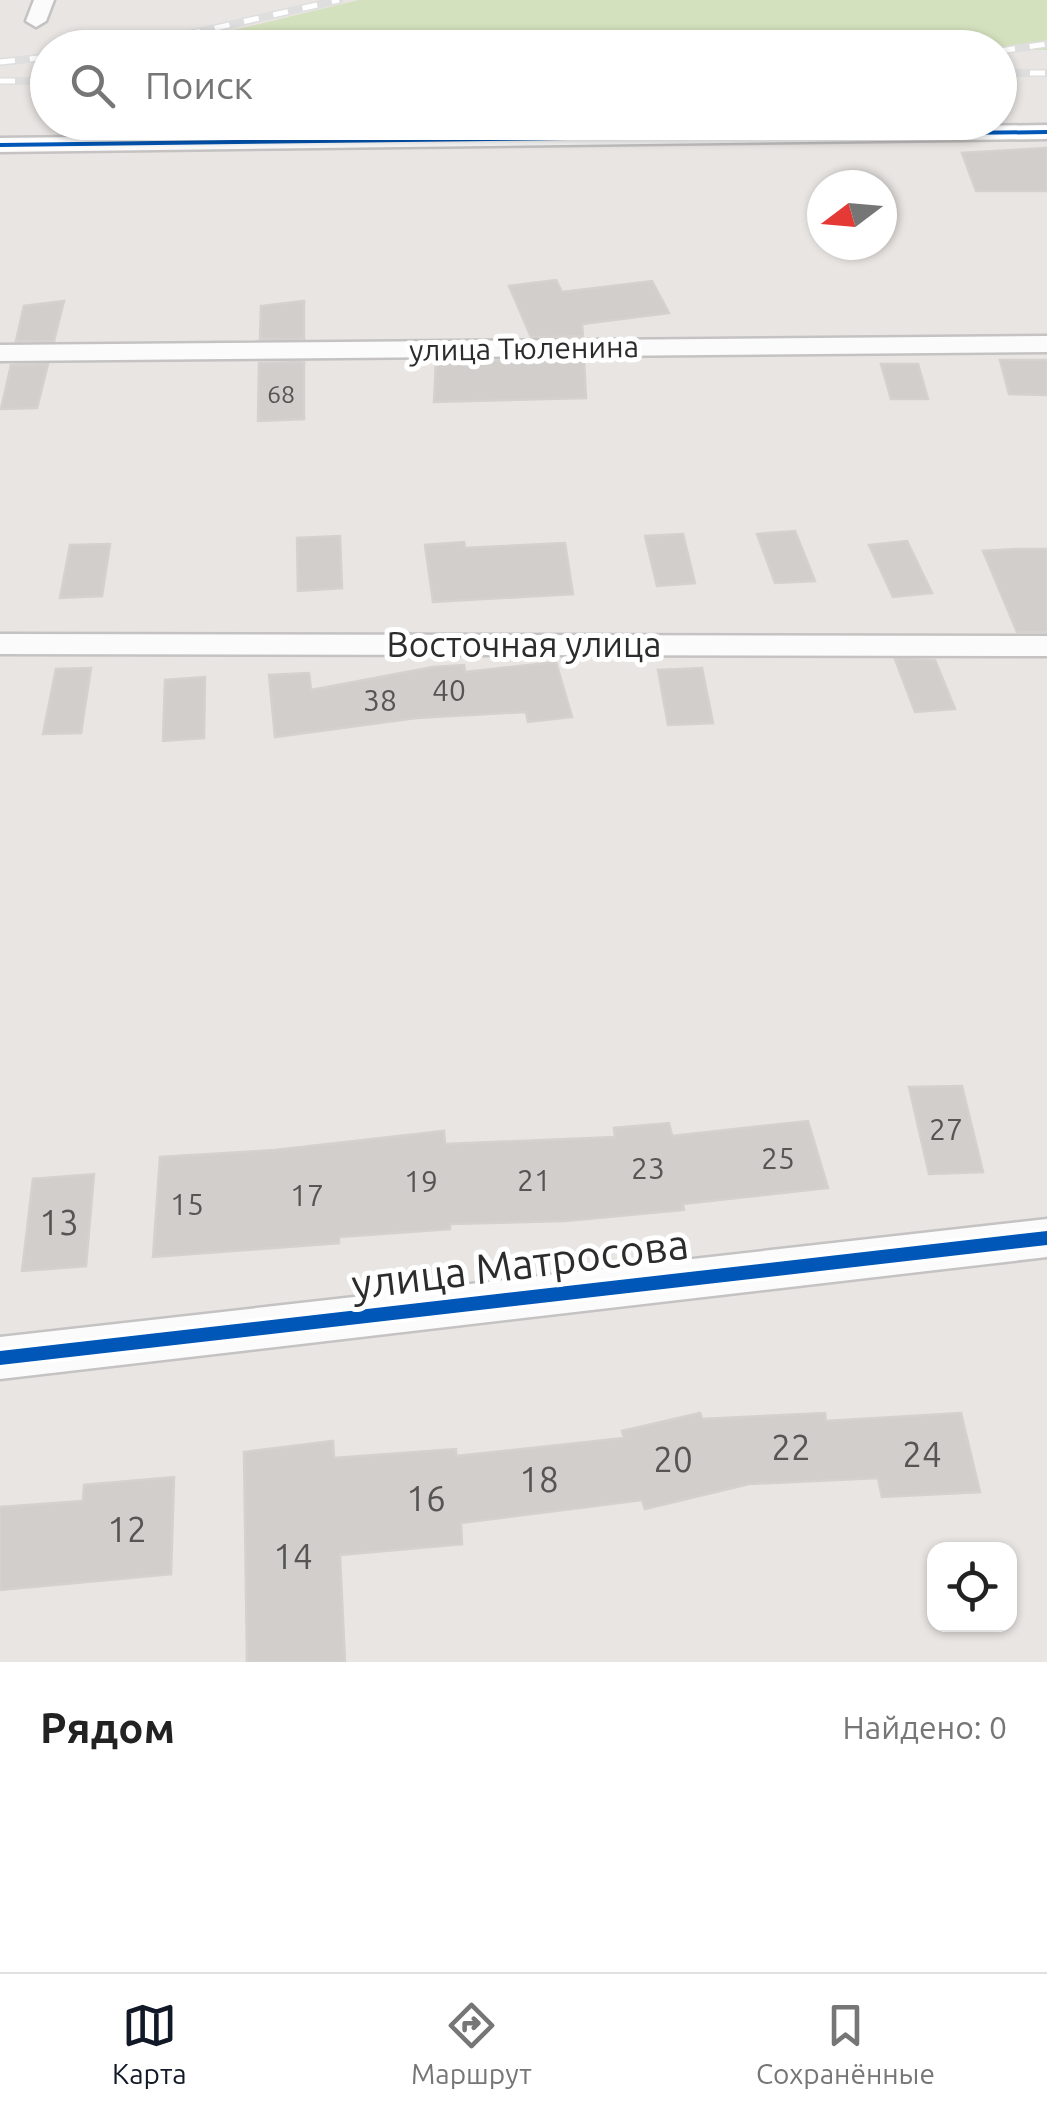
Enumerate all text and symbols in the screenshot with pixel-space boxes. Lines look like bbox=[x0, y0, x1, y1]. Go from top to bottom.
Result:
search box bbox=[30, 30, 1017, 140]
icon: search bbox=[65, 58, 120, 113]
text: Поиск bbox=[145, 64, 253, 106]
north arrow bbox=[807, 170, 897, 260]
street label: улица Тюленина bbox=[409, 329, 639, 367]
house number: 68 bbox=[267, 380, 295, 408]
street label: Восточная улица bbox=[387, 624, 661, 664]
house number: 40 bbox=[432, 673, 466, 707]
house number: 38 bbox=[363, 683, 397, 717]
house number: 27 bbox=[929, 1112, 963, 1146]
house number: 25 bbox=[761, 1141, 795, 1175]
house number: 23 bbox=[631, 1151, 665, 1185]
house number: 21 bbox=[517, 1163, 551, 1197]
house number: 19 bbox=[404, 1164, 438, 1198]
house number: 17 bbox=[290, 1178, 324, 1212]
house number: 15 bbox=[170, 1187, 204, 1221]
house number: 13 bbox=[39, 1202, 79, 1242]
street label: улица Матросова bbox=[349, 1220, 691, 1307]
house number: 22 bbox=[771, 1427, 811, 1467]
house number: 24 bbox=[902, 1434, 942, 1474]
house number: 20 bbox=[653, 1439, 693, 1479]
house number: 18 bbox=[519, 1459, 559, 1499]
house number: 16 bbox=[406, 1478, 446, 1518]
house number: 12 bbox=[107, 1509, 147, 1549]
house number: 14 bbox=[273, 1536, 313, 1576]
map controls bbox=[927, 1542, 1017, 1632]
button: locate bbox=[927, 1542, 1017, 1632]
text: Рядом bbox=[40, 1704, 175, 1751]
text: Найдено: 0 bbox=[842, 1709, 1007, 1745]
tab: Карта bbox=[112, 1998, 187, 2089]
tab: Маршрут bbox=[411, 1998, 532, 2089]
tab: Сохранённые bbox=[756, 1998, 935, 2089]

